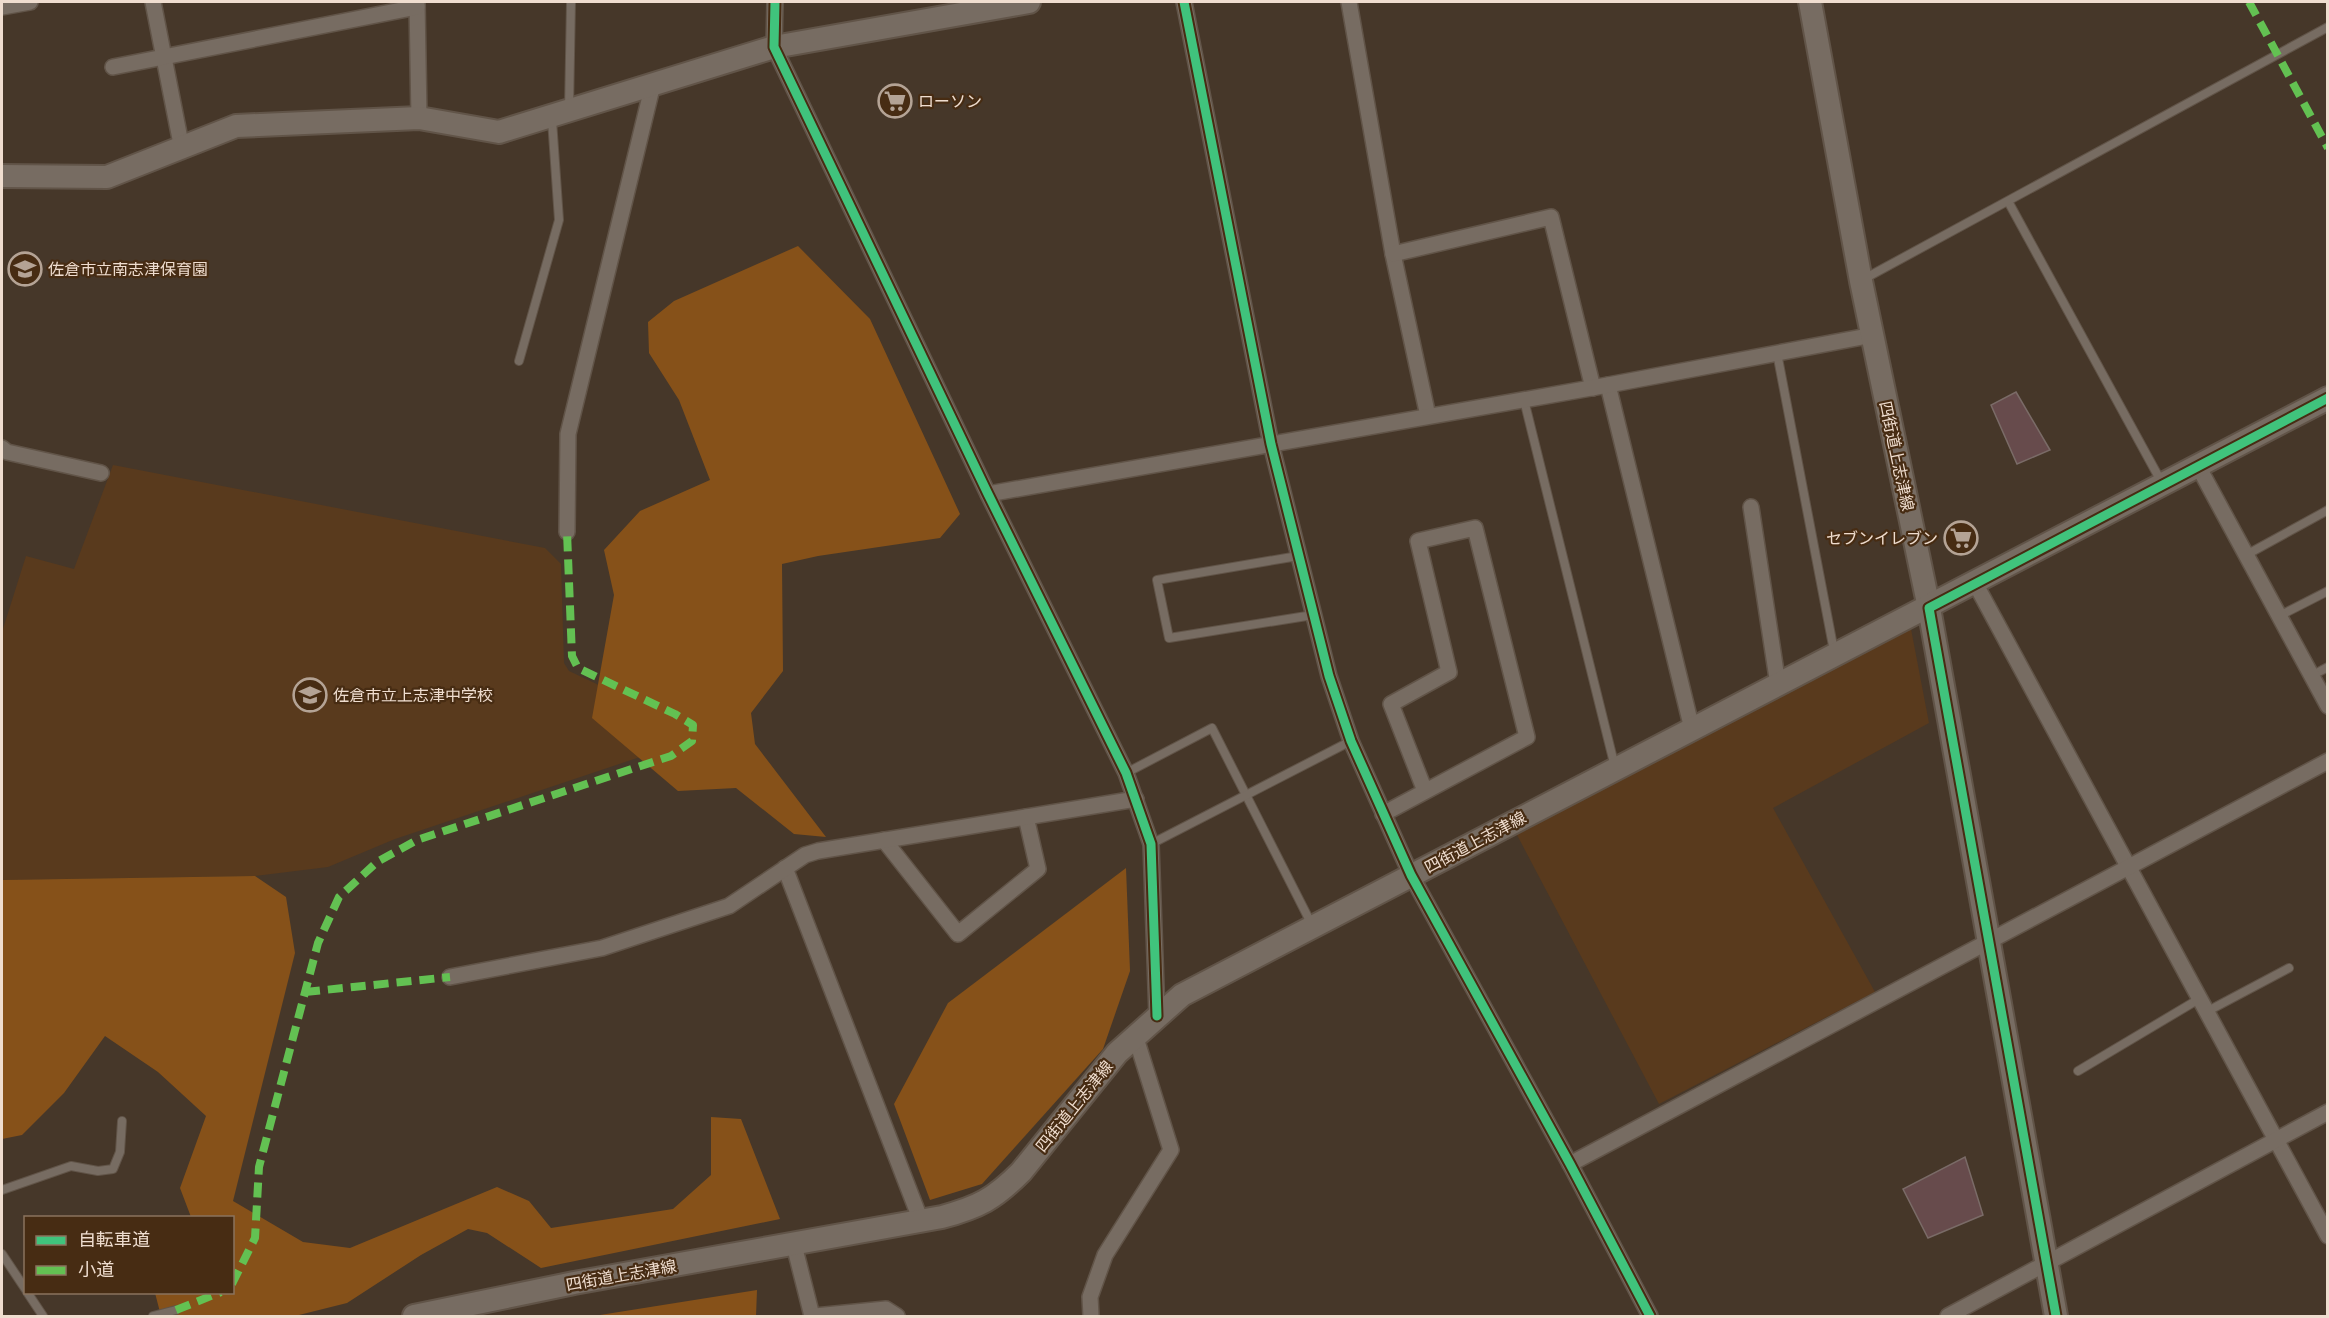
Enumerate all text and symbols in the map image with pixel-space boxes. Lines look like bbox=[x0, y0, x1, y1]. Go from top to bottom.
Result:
supermarket icon: ローソン bbox=[877, 83, 913, 119]
place label: ローソン bbox=[918, 90, 982, 112]
school or university icon: 佐倉市立南志津保育園 bbox=[7, 251, 43, 287]
place label: 佐倉市立南志津保育園 bbox=[48, 258, 208, 280]
street label: 四街道上志津線 bbox=[1875, 399, 1919, 513]
supermarket icon: セブンイレブン bbox=[1943, 520, 1979, 556]
place label: セブンイレブン bbox=[1826, 527, 1938, 549]
school or university icon: 佐倉市立上志津中学校 bbox=[292, 677, 328, 713]
place label: 佐倉市立上志津中学校 bbox=[333, 684, 493, 706]
street label: 四街道上志津線 bbox=[1420, 806, 1530, 878]
street label: 四街道上志津線 bbox=[1030, 1056, 1118, 1156]
legend bbox=[24, 1216, 234, 1294]
text: 自転車道 bbox=[78, 1227, 150, 1252]
street label: 四街道上志津線 bbox=[564, 1254, 678, 1296]
text: 小道 bbox=[78, 1257, 114, 1282]

